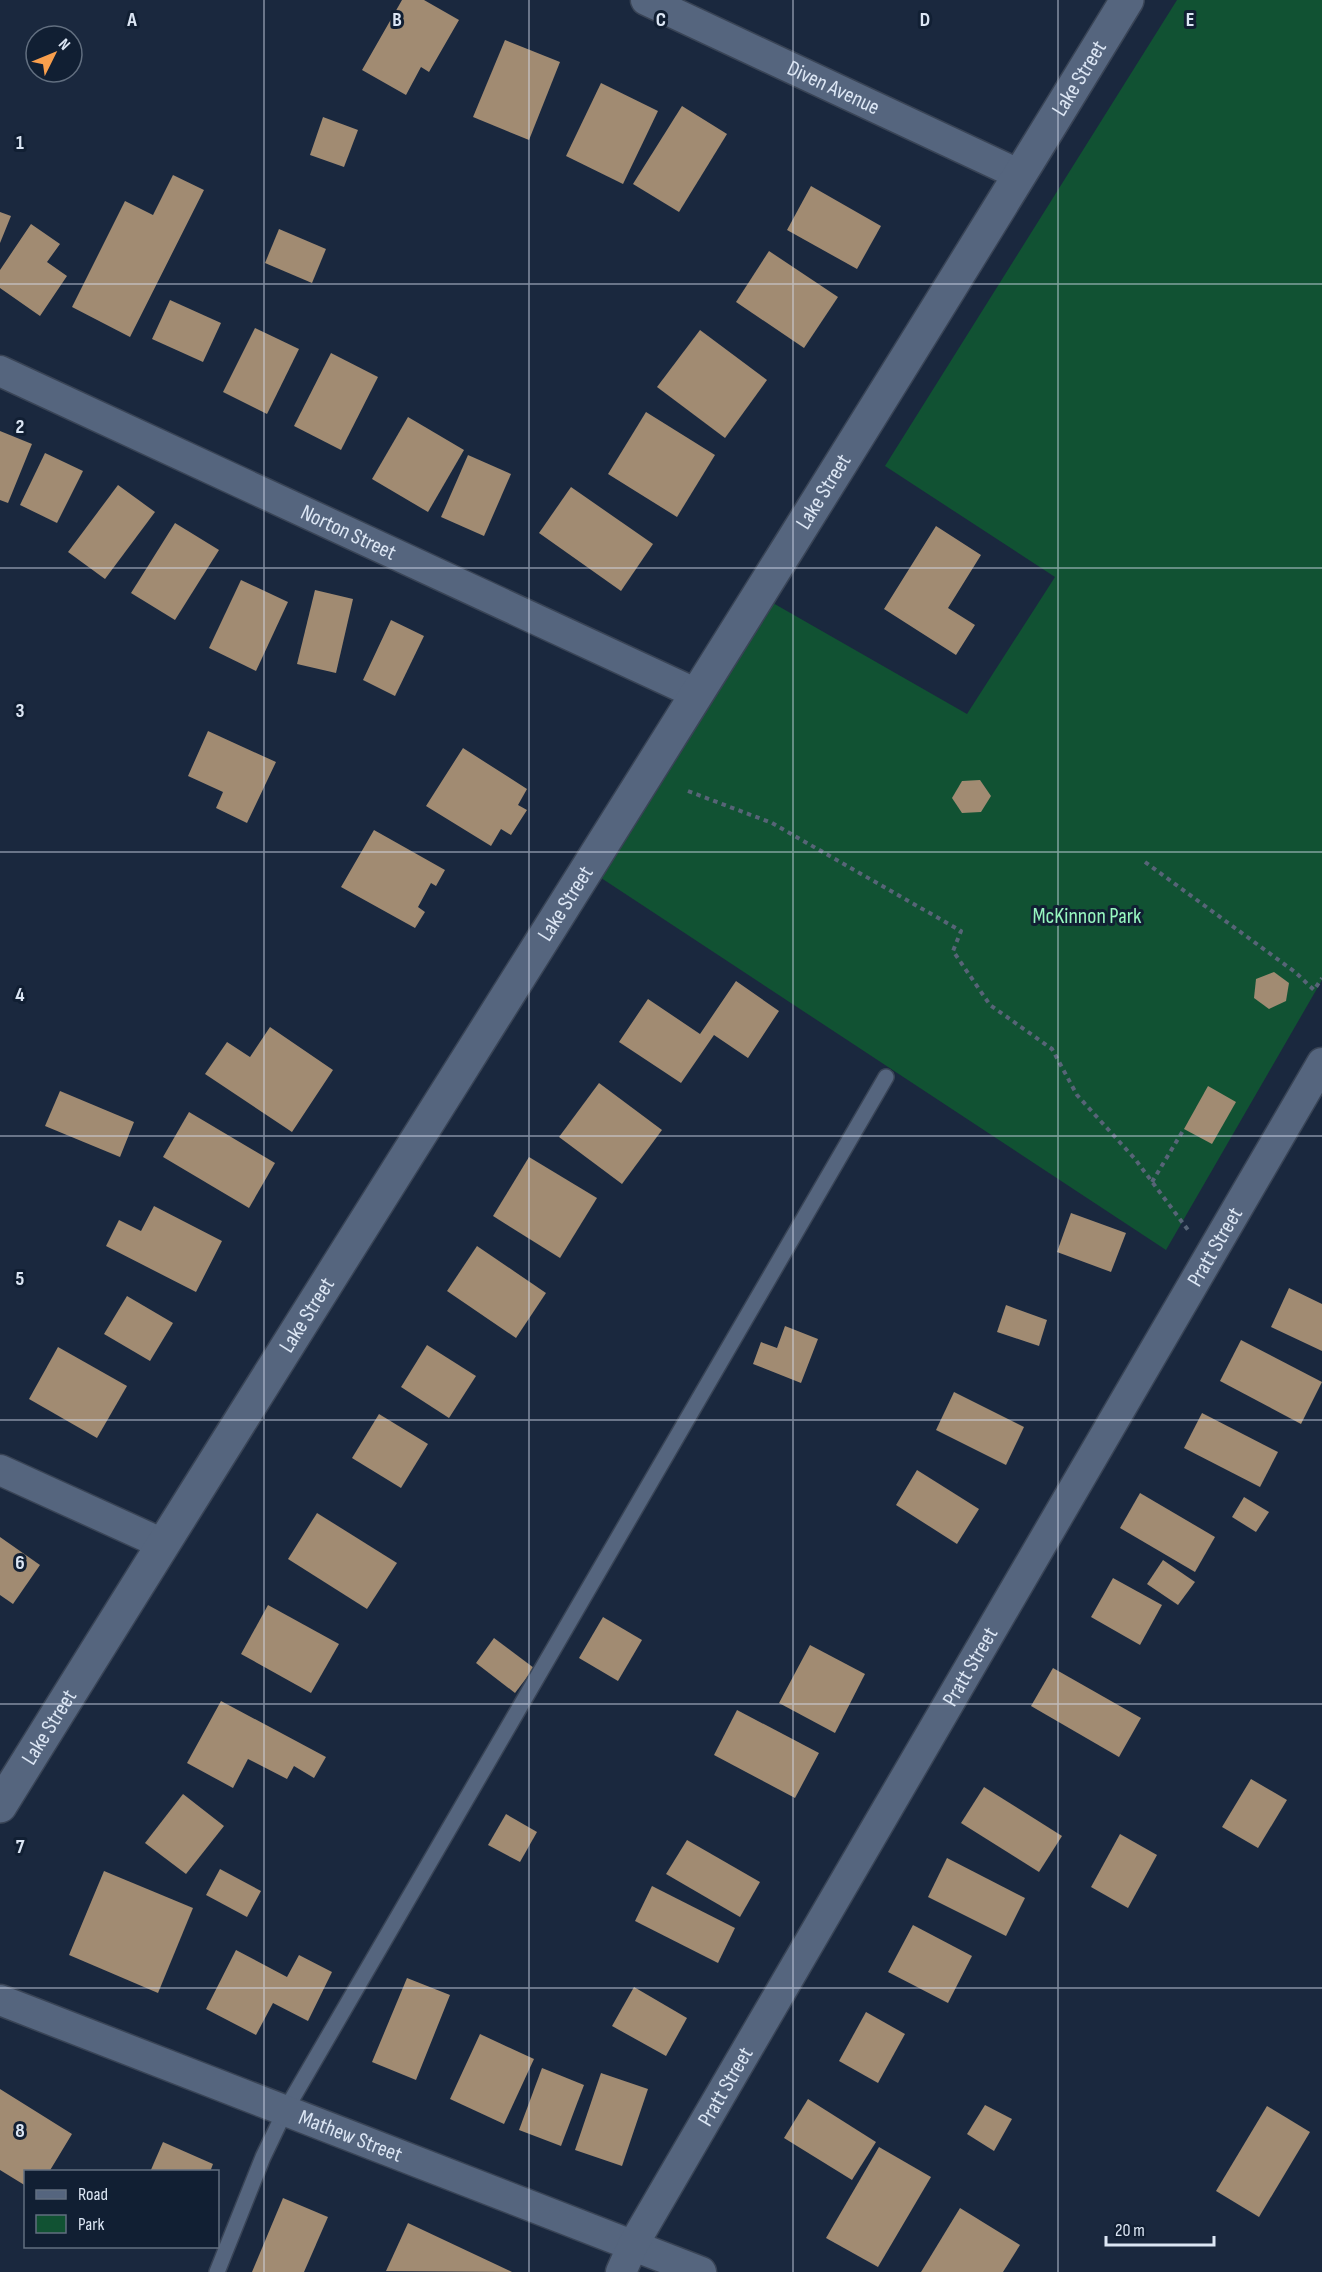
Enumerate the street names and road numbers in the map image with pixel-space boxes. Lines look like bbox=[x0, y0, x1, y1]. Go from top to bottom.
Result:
street label: Lake Street bbox=[1046, 35, 1113, 121]
street label: Diven Avenue bbox=[783, 55, 884, 121]
street label: Lake Street bbox=[790, 449, 857, 534]
street label: Norton Street bbox=[296, 499, 401, 566]
street label: Lake Street bbox=[532, 861, 599, 946]
street label: Pratt Street bbox=[1181, 1202, 1249, 1291]
street label: Lake Street bbox=[273, 1272, 341, 1357]
street label: Pratt Street bbox=[937, 1622, 1004, 1711]
street label: Lake Street bbox=[16, 1684, 83, 1770]
street label: Pratt Street bbox=[692, 2042, 759, 2131]
street label: Mathew Street bbox=[295, 2104, 406, 2168]

